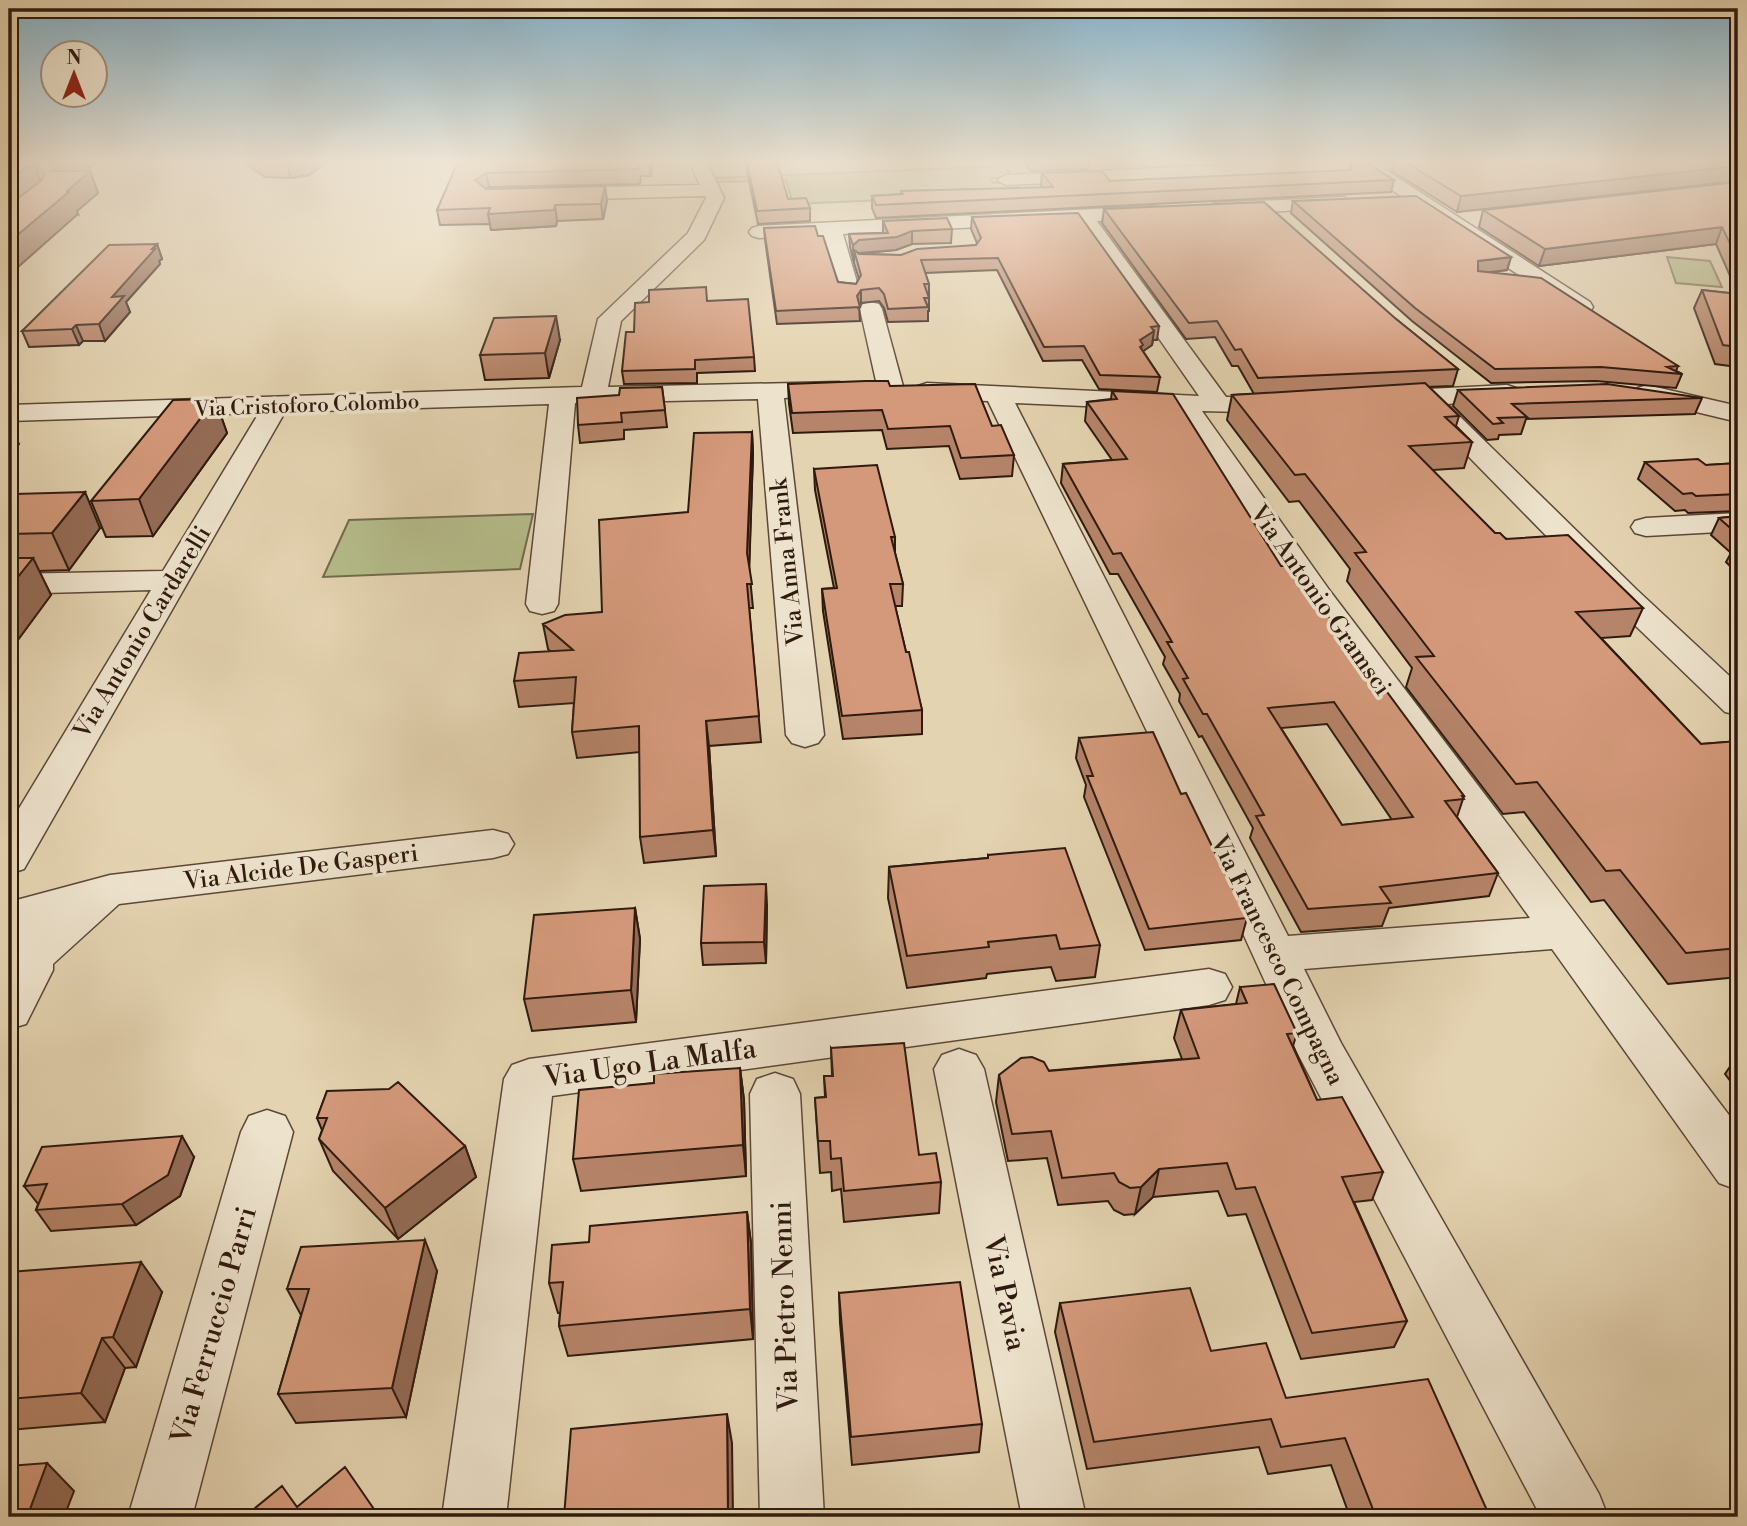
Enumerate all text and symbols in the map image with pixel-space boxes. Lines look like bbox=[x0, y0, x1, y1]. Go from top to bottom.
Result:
north arrow bbox=[38, 38, 108, 108]
text: N bbox=[66, 46, 82, 70]
street label: Via Cristoforo Colombo bbox=[193, 389, 420, 423]
street label: Via Anna Frank bbox=[764, 475, 812, 648]
street label: Via Antonio Gramsci bbox=[1243, 499, 1397, 702]
street label: Via Antonio Cardarelli bbox=[67, 521, 218, 745]
street label: Via Francesco Compagna bbox=[1203, 830, 1351, 1091]
street label: Via Alcide De Gasperi bbox=[181, 839, 420, 897]
street label: Via Ugo La Malfa bbox=[541, 1031, 759, 1096]
street label: Via Pietro Nenni bbox=[764, 1200, 807, 1413]
street label: Via Ferruccio Parri bbox=[164, 1203, 265, 1449]
street label: Via Pavia bbox=[975, 1232, 1034, 1355]

